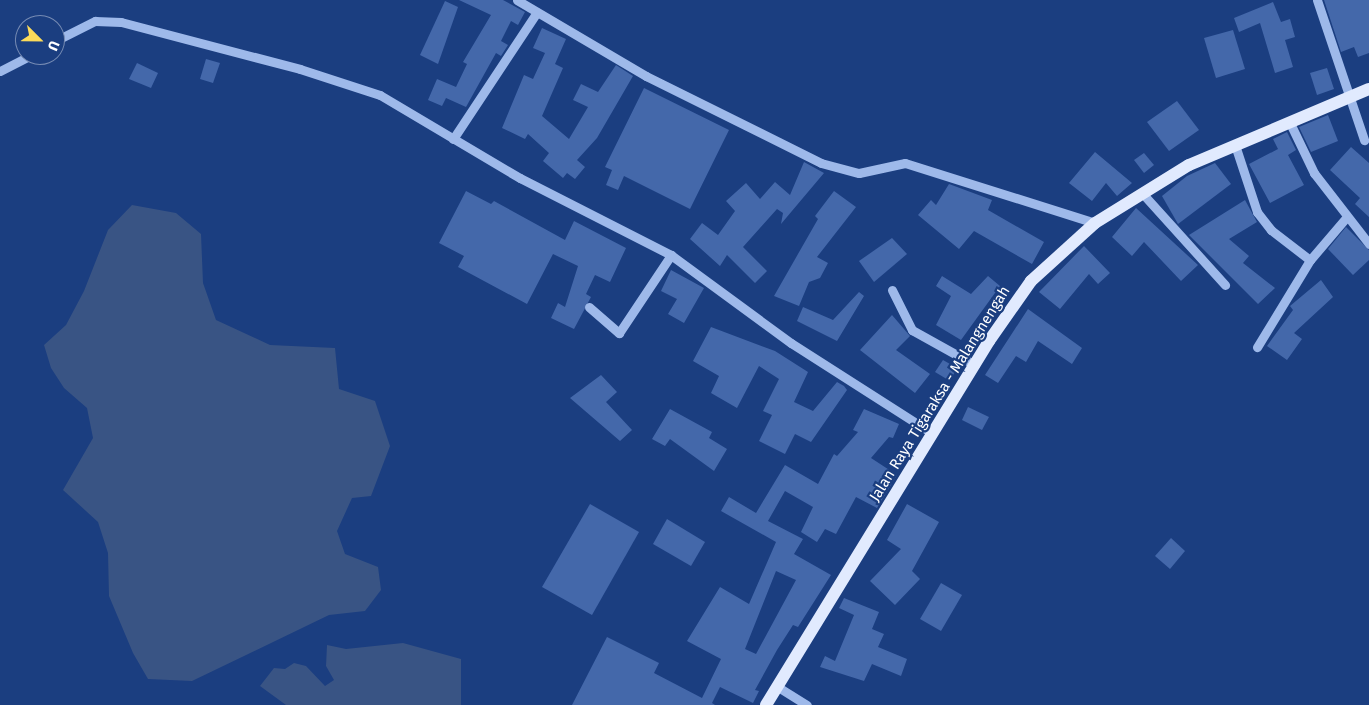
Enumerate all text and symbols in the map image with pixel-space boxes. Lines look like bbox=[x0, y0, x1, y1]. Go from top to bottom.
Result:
north arrow bbox=[15, 15, 65, 65]
text: U bbox=[44, 38, 63, 53]
street label: Jalan Raya Tigaraksa - Malangnengah bbox=[866, 283, 1014, 505]

